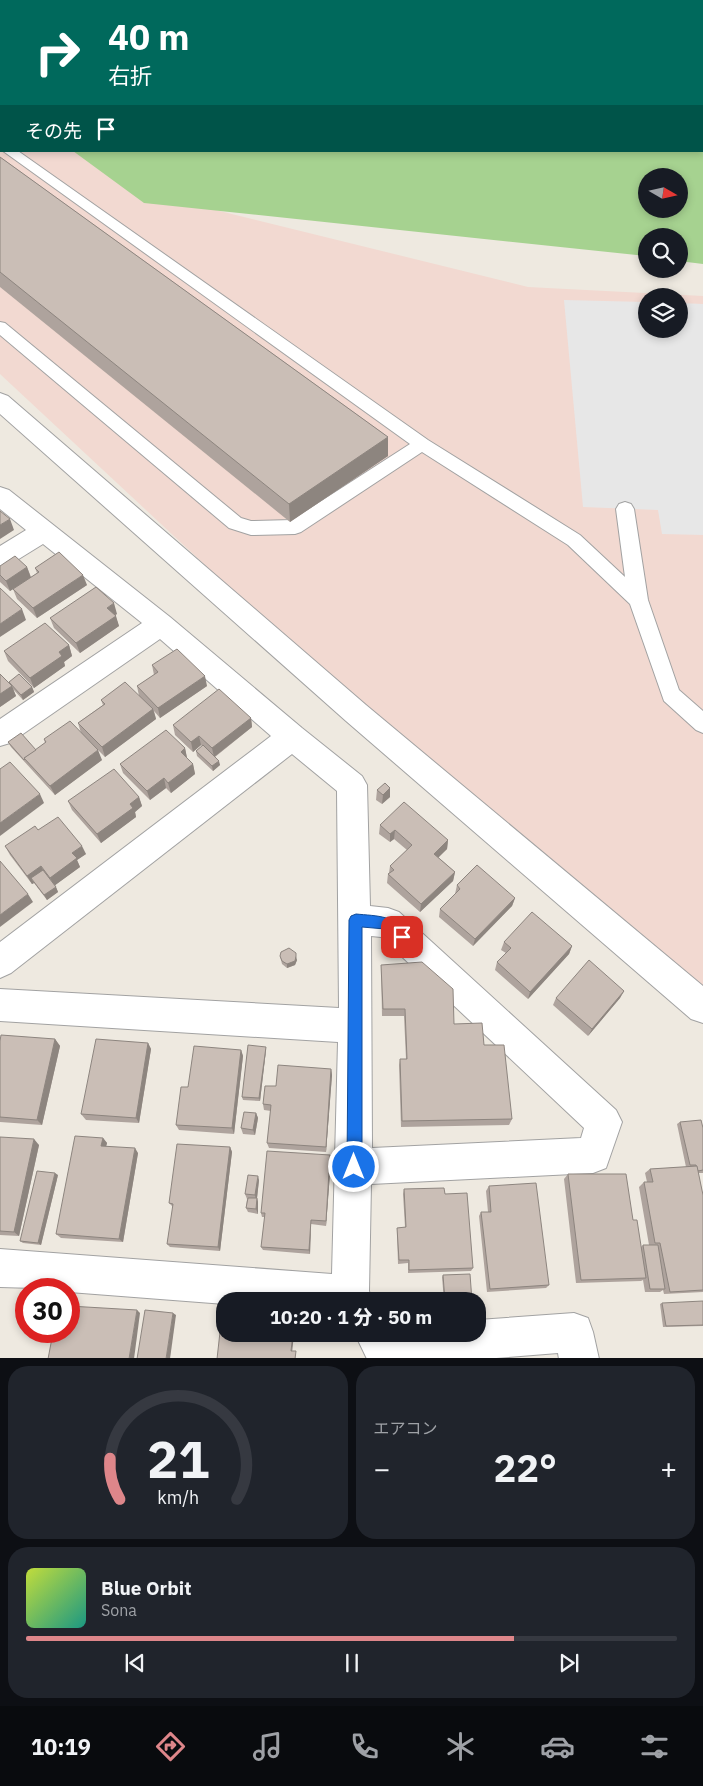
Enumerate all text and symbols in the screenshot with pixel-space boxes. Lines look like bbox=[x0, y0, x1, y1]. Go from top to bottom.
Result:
text: 40 m bbox=[108, 14, 190, 60]
icon: right bbox=[25, 20, 90, 85]
text: 右折 bbox=[108, 61, 152, 90]
icon: arrive bbox=[92, 115, 120, 143]
text: その先 bbox=[25, 119, 82, 143]
north arrow bbox=[638, 168, 688, 218]
map controls bbox=[638, 168, 688, 338]
button: search bbox=[638, 228, 688, 278]
button: layers bbox=[638, 288, 688, 338]
pin bbox=[381, 916, 423, 958]
icon: arrive bbox=[388, 923, 416, 951]
position arrow bbox=[327, 1140, 379, 1192]
speed limit sign: 30 bbox=[15, 1278, 80, 1343]
text: 10:20 · 1 分 · 50 m bbox=[270, 1305, 432, 1329]
text: エアコン bbox=[374, 1418, 438, 1438]
text: 21 bbox=[147, 1425, 209, 1492]
text: 22° bbox=[494, 1443, 557, 1492]
text: − bbox=[374, 1450, 390, 1487]
text: + bbox=[660, 1450, 677, 1487]
text: km/h bbox=[157, 1486, 199, 1509]
text: Blue Orbit bbox=[101, 1576, 191, 1600]
text: Sona bbox=[101, 1600, 137, 1620]
icon: previous bbox=[121, 1649, 149, 1677]
icon: pause bbox=[338, 1649, 366, 1677]
icon: next bbox=[555, 1649, 583, 1677]
icon: directions bbox=[153, 1729, 188, 1764]
icon: music bbox=[250, 1729, 285, 1764]
icon: phone bbox=[347, 1729, 382, 1764]
icon: climate bbox=[443, 1729, 478, 1764]
icon: car bbox=[540, 1729, 575, 1764]
icon: filters bbox=[637, 1729, 672, 1764]
text: 10:19 bbox=[31, 1732, 91, 1761]

